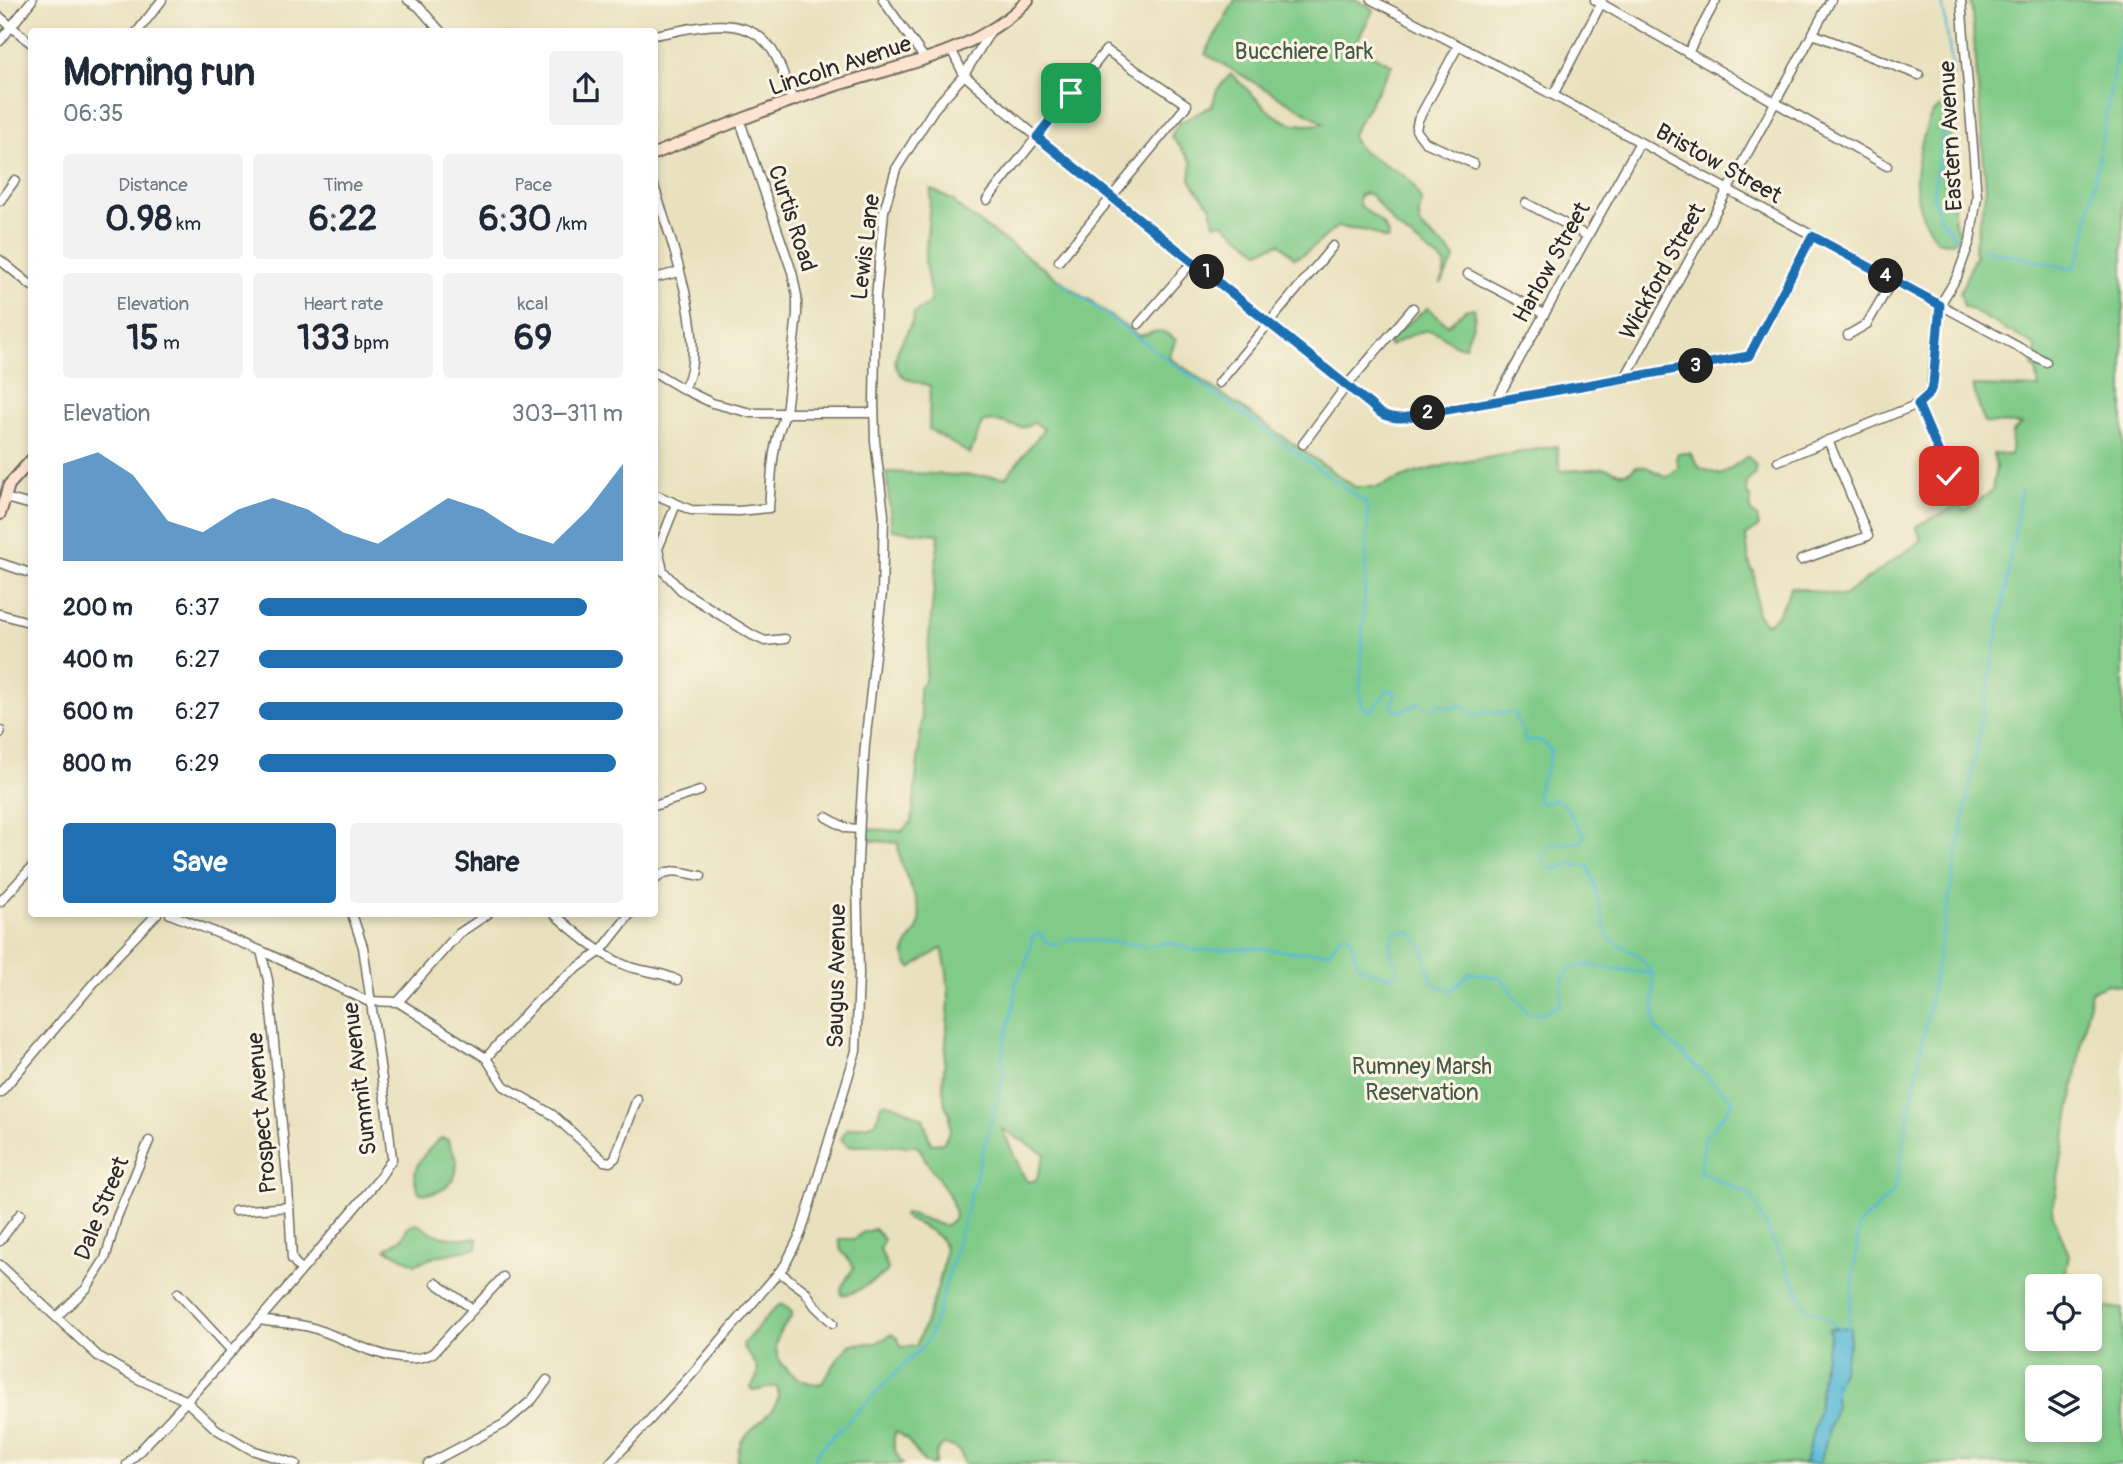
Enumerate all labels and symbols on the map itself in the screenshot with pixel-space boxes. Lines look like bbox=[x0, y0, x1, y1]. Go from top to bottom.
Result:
street label: Lincoln Avenue bbox=[765, 29, 916, 102]
park label: Bucchiere Park bbox=[1235, 37, 1374, 66]
street label: Eastern Avenue bbox=[1932, 59, 1969, 212]
pin bbox=[1041, 63, 1101, 123]
street label: Bristow Street bbox=[1651, 117, 1788, 210]
street label: Curtis Road bbox=[762, 161, 823, 275]
street label: Lewis Lane bbox=[845, 192, 886, 302]
street label: Harlow Street bbox=[1506, 196, 1597, 328]
street label: Wickford Street bbox=[1613, 197, 1712, 345]
pin: 1 bbox=[1190, 254, 1224, 290]
pin: 4 bbox=[1868, 258, 1904, 294]
pin: 3 bbox=[1678, 348, 1714, 384]
pin: 2 bbox=[1410, 396, 1446, 430]
pin bbox=[1919, 446, 1979, 506]
street label: Saugus Avenue bbox=[821, 903, 852, 1048]
street label: Summit Avenue bbox=[336, 1000, 383, 1157]
street label: Prospect Avenue bbox=[240, 1031, 283, 1195]
park label: Rumney Marsh Reservation bbox=[1352, 1052, 1492, 1107]
street label: Dale Street bbox=[68, 1151, 136, 1264]

